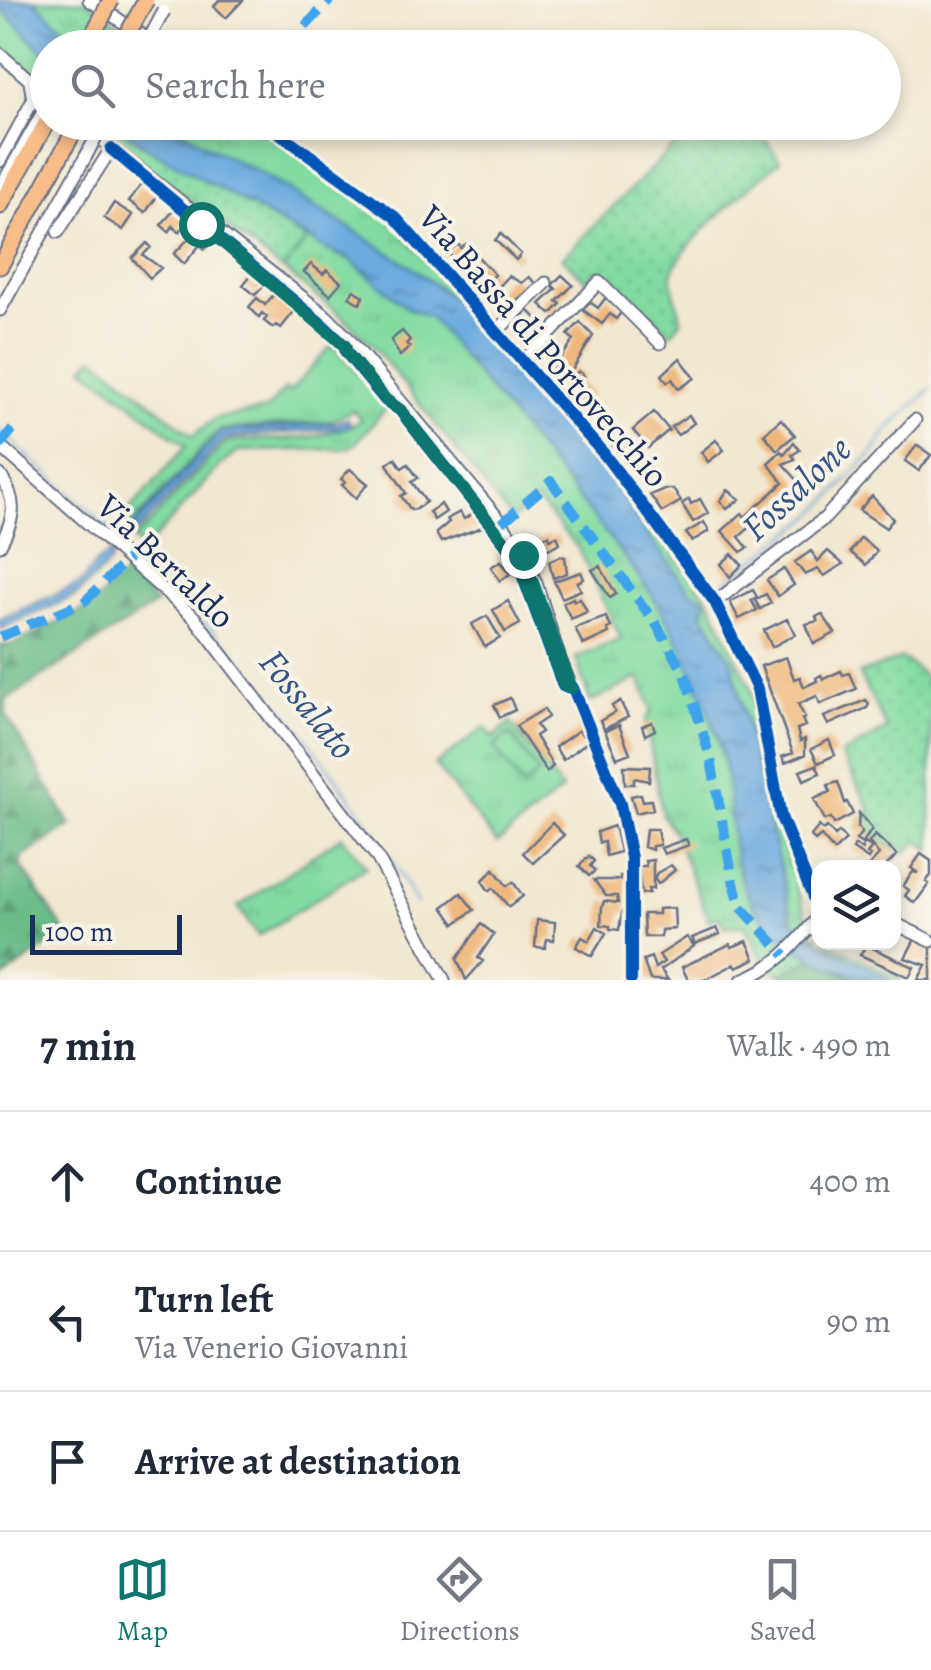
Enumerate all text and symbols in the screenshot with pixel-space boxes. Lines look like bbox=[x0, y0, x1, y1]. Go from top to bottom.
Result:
search box bbox=[30, 30, 901, 140]
icon: search bbox=[65, 58, 120, 113]
text: Search here bbox=[145, 59, 326, 111]
street label: Via Bassa di Portovecchio bbox=[407, 194, 680, 498]
route start bbox=[179, 202, 225, 248]
water label: Fossalone bbox=[730, 424, 862, 552]
street label: Via Bertaldo bbox=[86, 482, 246, 639]
route end bbox=[501, 533, 547, 579]
water label: Fossalato bbox=[247, 638, 369, 770]
map controls bbox=[811, 860, 901, 950]
button: layers bbox=[811, 860, 901, 950]
scale bar bbox=[30, 910, 182, 954]
text: 100 m bbox=[45, 913, 113, 951]
text: 7 min bbox=[40, 1017, 136, 1074]
text: Walk · 490 m bbox=[727, 1023, 891, 1067]
icon: ahead bbox=[40, 1154, 95, 1209]
text: Continue bbox=[135, 1155, 282, 1207]
text: 400 m bbox=[809, 1159, 891, 1203]
text: Turn left bbox=[135, 1273, 274, 1325]
icon: left bbox=[40, 1294, 95, 1349]
text: 90 m bbox=[826, 1299, 891, 1343]
text: Via Venerio Giovanni bbox=[135, 1325, 408, 1369]
icon: arrive bbox=[40, 1434, 95, 1489]
text: Arrive at destination bbox=[135, 1435, 461, 1487]
tab: Map bbox=[115, 1552, 170, 1650]
tab: Directions bbox=[400, 1552, 520, 1650]
tab: Saved bbox=[750, 1552, 816, 1650]

